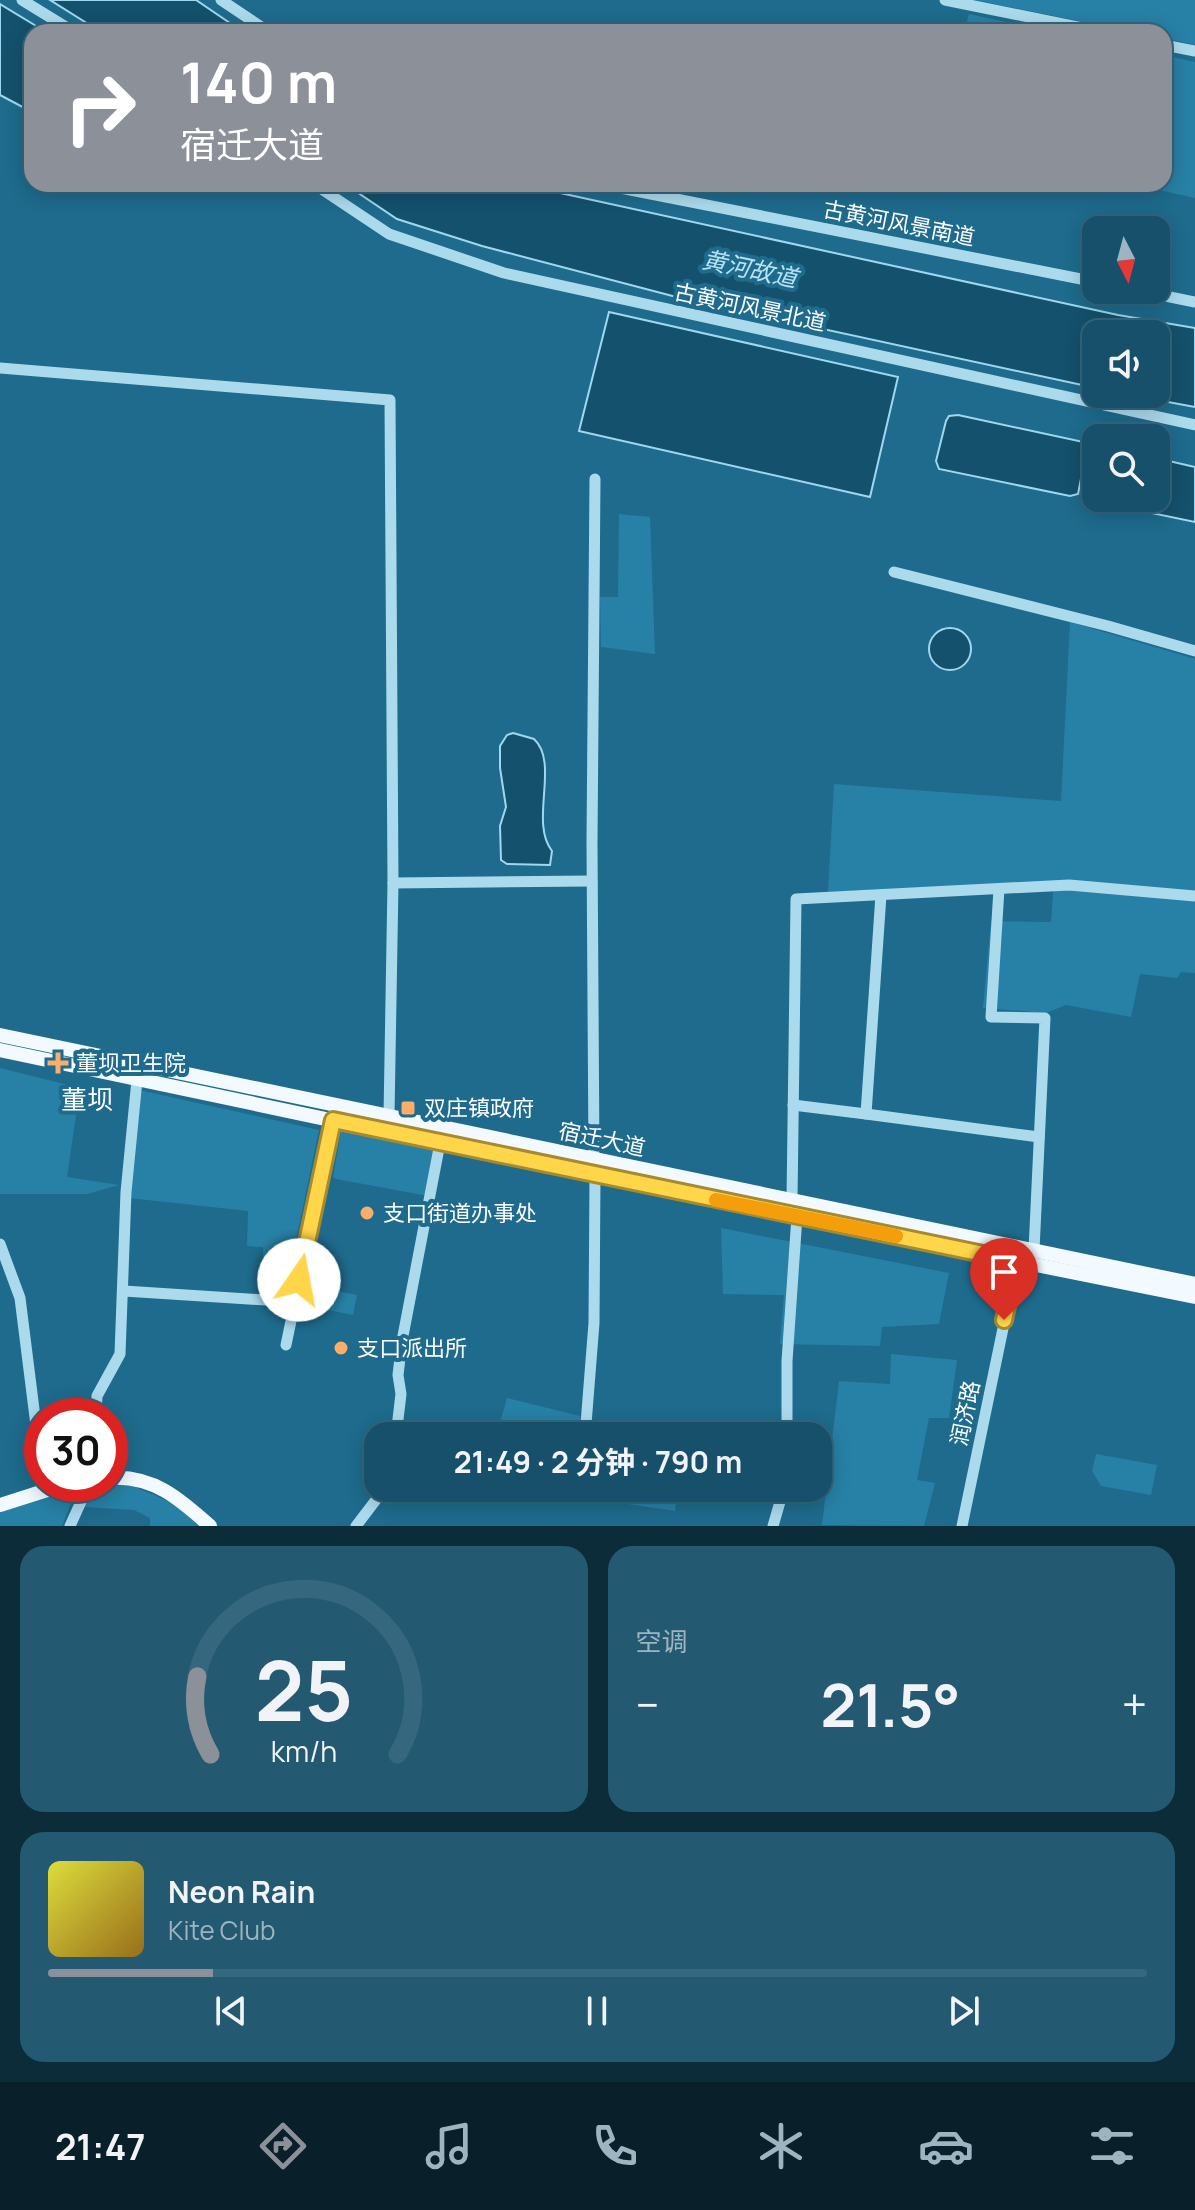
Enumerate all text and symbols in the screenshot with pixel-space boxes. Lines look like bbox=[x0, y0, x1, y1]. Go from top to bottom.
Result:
text: 140 m bbox=[180, 43, 337, 120]
icon: right bbox=[48, 56, 152, 160]
text: 宿迁大道 bbox=[180, 120, 324, 169]
street label: 古黄河风景南道 bbox=[821, 194, 977, 252]
north arrow bbox=[1082, 216, 1170, 304]
map controls bbox=[1082, 216, 1170, 512]
water label: 黄河故道 bbox=[700, 242, 803, 295]
street label: 古黄河风景北道 bbox=[672, 276, 828, 338]
button: sound bbox=[1082, 320, 1170, 408]
button: search bbox=[1082, 424, 1170, 512]
place label: 董坝卫生院 bbox=[76, 1048, 186, 1078]
marker: 董坝卫生院 bbox=[47, 1052, 69, 1074]
district label: 董坝 bbox=[61, 1081, 113, 1117]
place label: 双庄镇政府 bbox=[424, 1093, 534, 1123]
marker: 双庄镇政府 bbox=[399, 1099, 417, 1117]
street label: 宿迁大道 bbox=[556, 1115, 648, 1163]
place label: 支口街道办事处 bbox=[383, 1198, 537, 1228]
marker: 支口街道办事处 bbox=[358, 1204, 376, 1222]
position arrow bbox=[257, 1238, 341, 1322]
pin bbox=[970, 1238, 1038, 1320]
icon: arrive bbox=[982, 1250, 1026, 1294]
place label: 支口派出所 bbox=[357, 1333, 467, 1363]
marker: 支口派出所 bbox=[332, 1339, 350, 1357]
street label: 润济路 bbox=[943, 1378, 987, 1448]
speed limit sign: 30 bbox=[24, 1398, 128, 1502]
text: 21:49 · 2 分钟 · 790 m bbox=[454, 1441, 742, 1482]
text: 空调 bbox=[636, 1623, 688, 1659]
text: 25 bbox=[255, 1632, 353, 1746]
text: 21.5° bbox=[820, 1663, 960, 1745]
text: − bbox=[636, 1674, 659, 1734]
text: + bbox=[1122, 1674, 1147, 1734]
text: km/h bbox=[271, 1732, 337, 1771]
text: Neon Rain bbox=[168, 1871, 315, 1912]
text: Kite Club bbox=[168, 1912, 275, 1948]
icon: previous bbox=[209, 1989, 253, 2033]
icon: pause bbox=[575, 1989, 619, 2033]
icon: next bbox=[942, 1989, 986, 2033]
icon: directions bbox=[255, 2118, 311, 2174]
icon: music bbox=[421, 2118, 477, 2174]
icon: phone bbox=[587, 2118, 643, 2174]
icon: climate bbox=[753, 2118, 809, 2174]
icon: car bbox=[918, 2118, 974, 2174]
icon: filters bbox=[1084, 2118, 1140, 2174]
text: 21:47 bbox=[55, 2122, 146, 2171]

